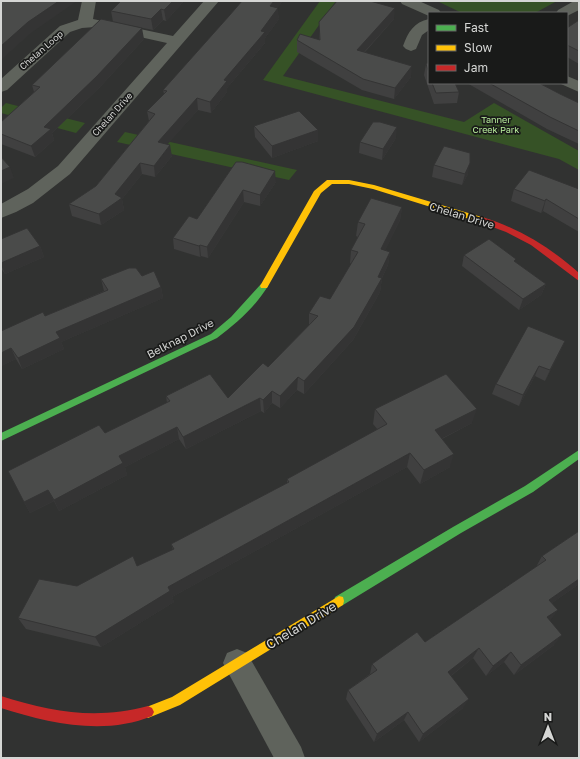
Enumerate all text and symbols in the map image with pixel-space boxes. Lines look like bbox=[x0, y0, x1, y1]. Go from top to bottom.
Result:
legend bbox=[428, 12, 568, 84]
text: Fast bbox=[464, 20, 489, 35]
street label: Chelan Loop bbox=[17, 28, 65, 72]
text: Slow bbox=[464, 40, 492, 55]
text: Jam bbox=[464, 60, 488, 75]
street label: Chelan Drive bbox=[90, 90, 134, 138]
park label: Tanner Creek Park bbox=[473, 114, 519, 135]
street label: Chelan Drive bbox=[428, 199, 496, 231]
street label: Belknap Drive bbox=[144, 316, 216, 360]
street label: Chelan Drive bbox=[263, 598, 339, 652]
north arrow bbox=[528, 707, 568, 747]
text: N bbox=[544, 710, 552, 723]

